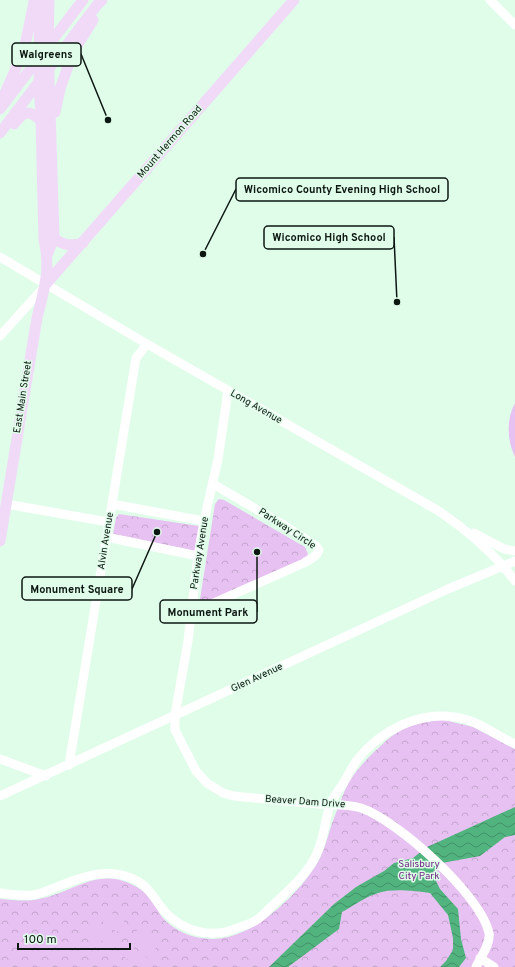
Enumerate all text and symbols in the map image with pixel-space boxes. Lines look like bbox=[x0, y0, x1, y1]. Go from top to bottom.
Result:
callout: Walgreens bbox=[12, 43, 81, 66]
text: Walgreens bbox=[19, 48, 73, 62]
street label: Mount Hermon Road bbox=[135, 103, 205, 181]
callout: Wicomico County Evening High School bbox=[236, 178, 448, 201]
text: Wicomico County Evening High School bbox=[244, 183, 440, 197]
callout: Wicomico High School bbox=[264, 226, 394, 249]
text: Wicomico High School bbox=[272, 231, 386, 245]
street label: East Main Street bbox=[11, 360, 35, 434]
street label: Long Avenue bbox=[228, 387, 284, 427]
street label: Parkway Circle bbox=[256, 506, 318, 552]
street label: Alvin Avenue bbox=[95, 511, 117, 571]
street label: Parkway Avenue bbox=[188, 516, 212, 590]
callout: Monument Square bbox=[22, 577, 132, 600]
text: Monument Square bbox=[30, 583, 124, 597]
callout: Monument Park bbox=[160, 600, 257, 623]
text: Monument Park bbox=[168, 606, 248, 620]
street label: Glen Avenue bbox=[229, 660, 285, 696]
street label: Beaver Dam Drive bbox=[264, 793, 346, 811]
park label: Salisbury City Park bbox=[398, 858, 440, 883]
scale bar bbox=[18, 925, 130, 951]
text: 100 m bbox=[24, 932, 57, 948]

